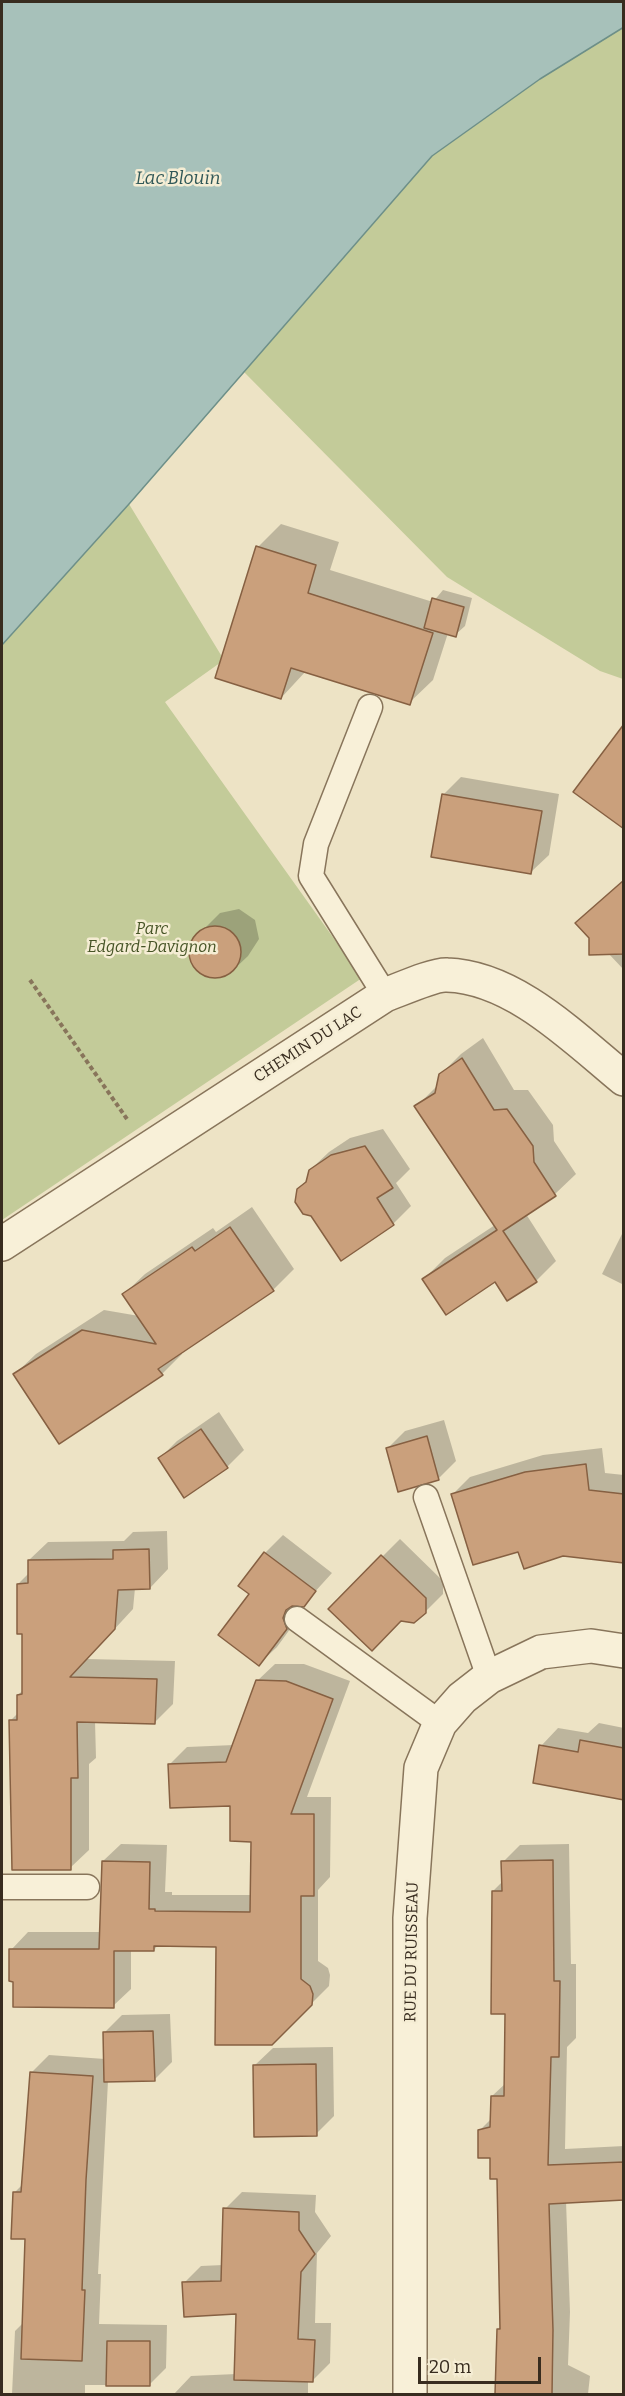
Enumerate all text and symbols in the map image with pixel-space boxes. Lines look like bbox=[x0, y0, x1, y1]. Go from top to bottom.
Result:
water label: Lac Blouin bbox=[135, 168, 221, 190]
park label: Parc Edgard-Davignon bbox=[87, 920, 217, 958]
street label: CHEMIN DU LAC bbox=[250, 1003, 366, 1087]
street label: RUE DU RUISSEAU bbox=[401, 1882, 423, 2022]
scale bar bbox=[421, 2345, 544, 2383]
text: 20 m bbox=[429, 2356, 471, 2378]

